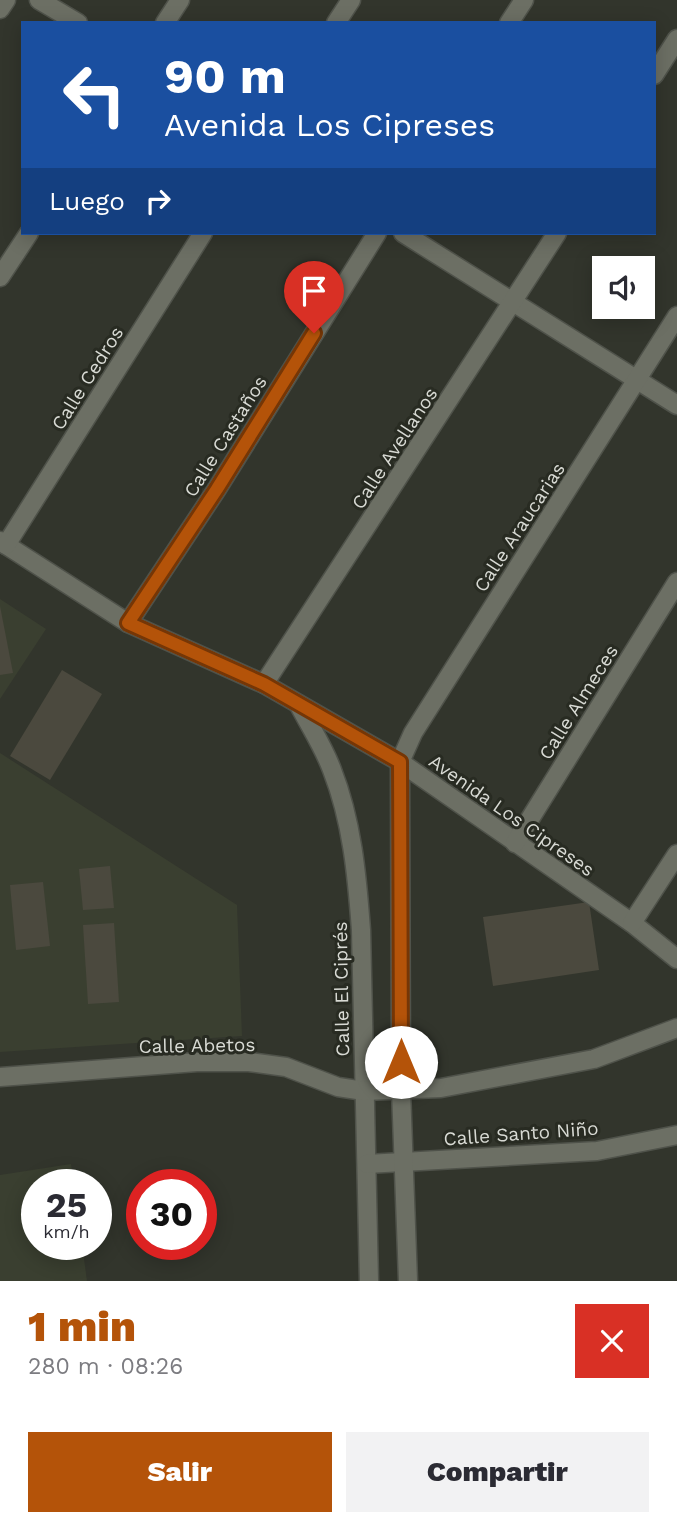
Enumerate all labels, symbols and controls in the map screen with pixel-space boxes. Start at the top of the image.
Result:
text: 90 m [164,47,286,105]
icon: left [49,49,140,140]
text: Avenida Los Cipreses [164,106,495,144]
icon: right [139,182,177,220]
text: Luego [49,186,125,216]
map controls [592,256,655,319]
button: sound [592,256,655,319]
pin [284,261,344,333]
icon: arrive [295,272,333,310]
street label: Calle Cedros [47,322,128,434]
street label: Calle Castaños [179,371,272,501]
street label: Calle Avellanos [347,383,442,513]
street label: Calle Araucarias [469,458,570,596]
street label: Calle Almeces [534,641,623,764]
street label: Avenida Los Cipreses [425,750,599,881]
street label: Calle El Ciprés [329,921,354,1057]
position arrow [364,1025,438,1099]
street label: Calle Abetos [139,1033,256,1058]
street label: Calle Santo Niño [443,1117,599,1150]
speed limit sign: 30 [126,1169,217,1260]
text: 25 [46,1184,87,1226]
text: km/h [43,1221,90,1242]
text: 1 min [28,1302,136,1351]
button: close [575,1304,649,1378]
text: 280 m · 08:26 [28,1353,183,1380]
button: Salir [28,1432,332,1512]
button: Compartir [346,1432,649,1512]

